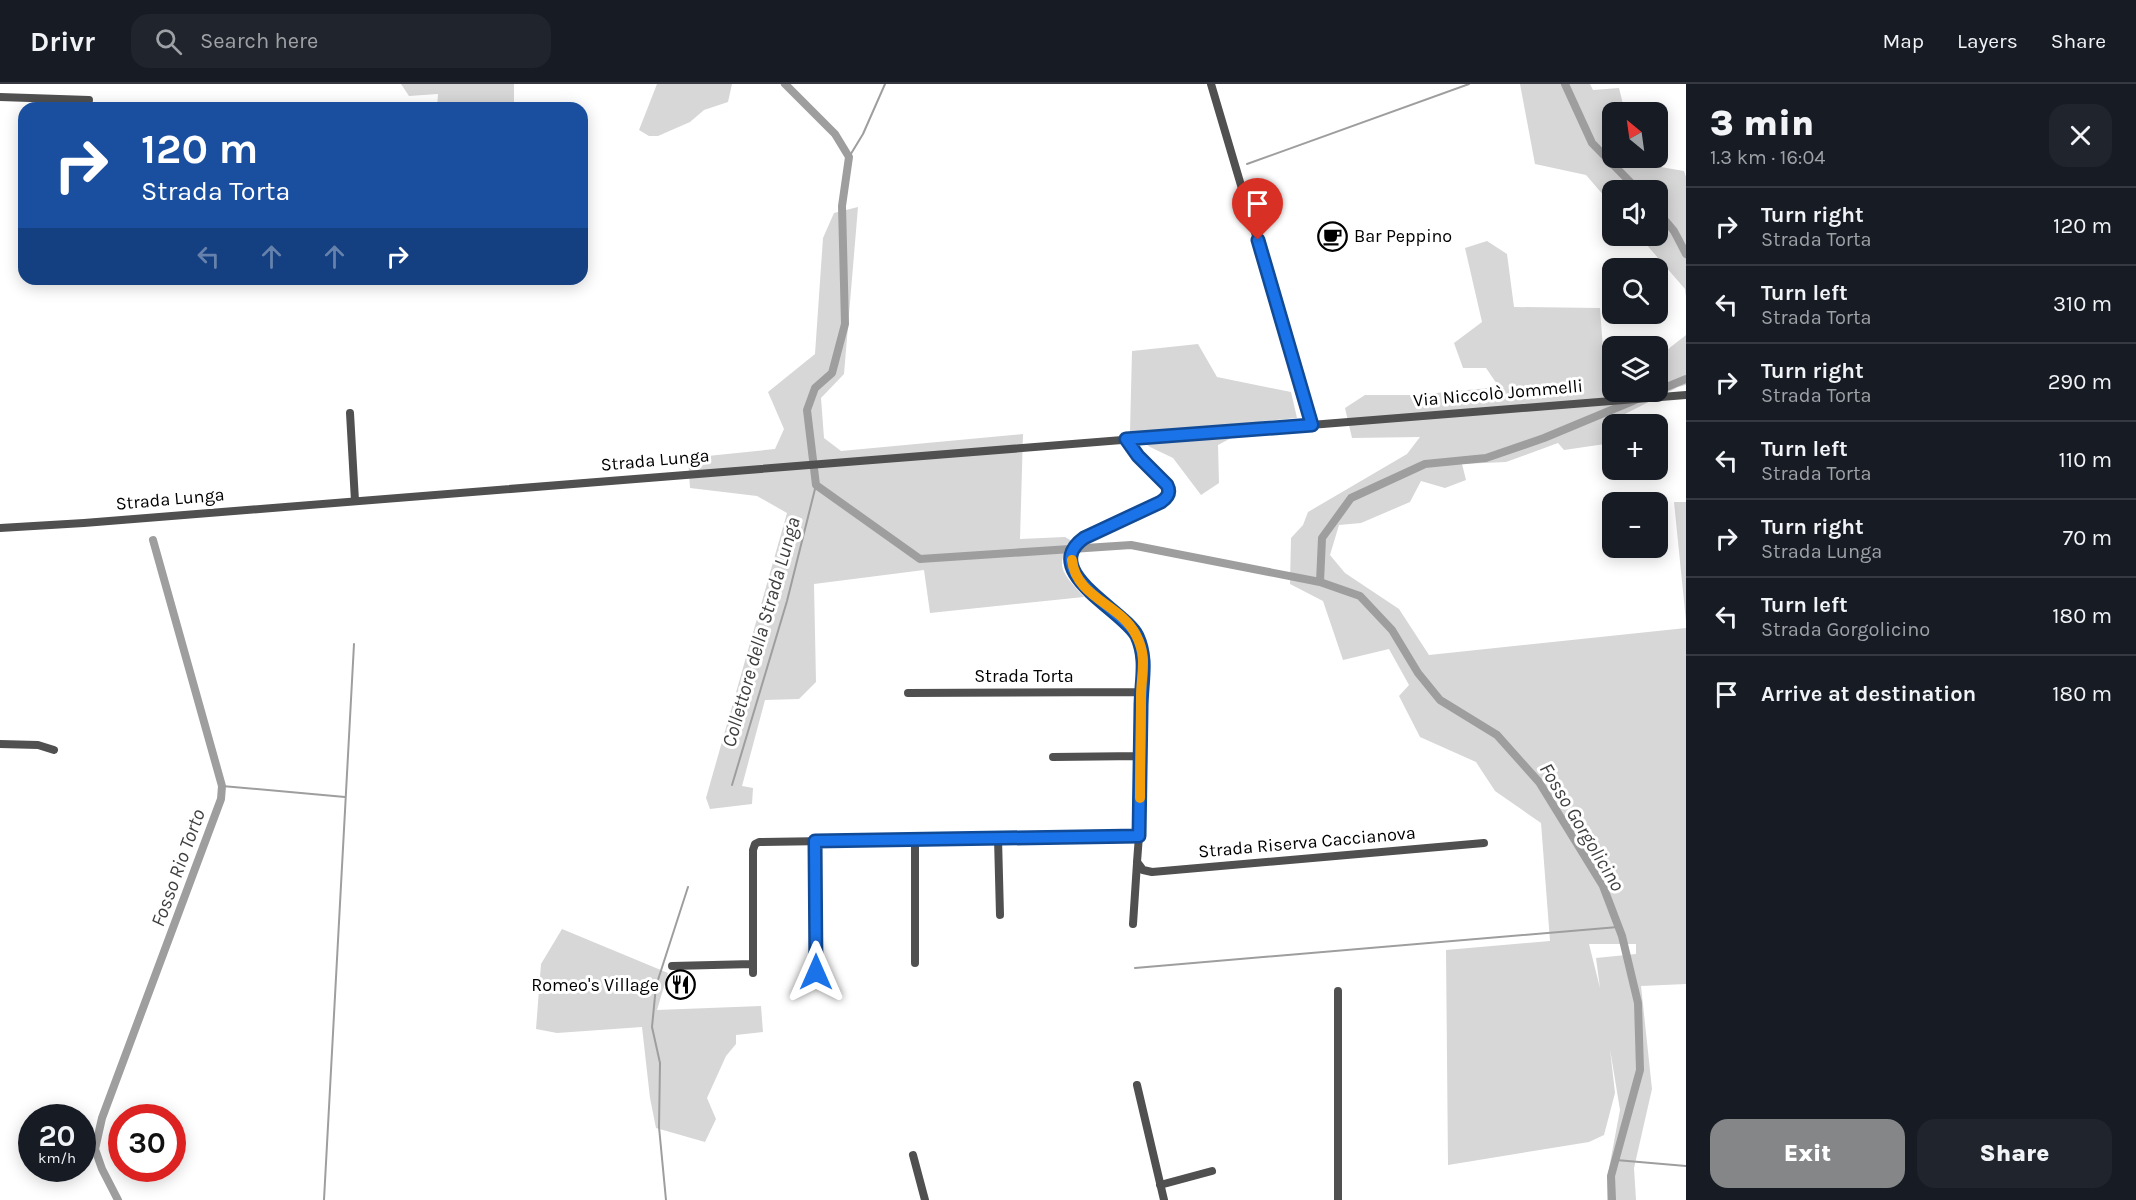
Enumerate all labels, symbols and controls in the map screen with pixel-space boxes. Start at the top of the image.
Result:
search box [131,14,551,68]
text: Drivr [30,25,95,58]
icon: search [152,25,185,58]
text: Search here [200,28,318,54]
text: Map [1882,29,1924,53]
text: Layers [1957,29,2018,53]
text: Share [2051,29,2106,53]
north arrow [1602,102,1668,168]
map controls [1602,102,1668,558]
text: 3 min [1710,102,1814,144]
button: close [2049,104,2112,167]
text: 120 m [141,124,258,174]
icon: right [42,126,120,204]
text: 1.3 km · 16:04 [1710,146,1826,169]
text: Strada Torta [141,175,290,207]
pin [1232,178,1283,240]
button: sound [1602,180,1668,246]
icon: arrive [1241,187,1274,220]
text: Turn right [1761,202,1864,228]
icon: right [1710,210,1743,243]
text: 120 m [2053,213,2112,239]
cafe icon: Bar Peppino [1317,220,1349,252]
place label: Bar Peppino [1354,225,1452,247]
text: Strada Torta [1761,228,1872,251]
icon: left [192,240,225,273]
icon: ahead [255,240,288,273]
icon: ahead [318,240,351,273]
icon: right [381,240,414,273]
button: search [1602,258,1668,324]
text: Turn left [1761,280,1848,306]
icon: left [1710,288,1743,321]
text: 310 m [2053,291,2112,317]
text: Strada Torta [1761,306,1872,329]
button: layers [1602,336,1668,402]
text: Turn right [1761,358,1864,384]
icon: right [1710,366,1743,399]
text: 290 m [2048,369,2112,395]
street label: Via Niccolò Jommelli [1412,375,1584,411]
text: Strada Torta [1761,384,1872,407]
button: + [1602,414,1668,480]
text: Turn left [1761,436,1848,462]
street label: Strada Lunga [600,444,710,476]
icon: left [1710,444,1743,477]
text: 110 m [2059,447,2112,473]
text: Strada Torta [1761,462,1872,485]
street label: Strada Lunga [115,483,225,515]
button: − [1602,492,1668,558]
water label: Collettore della Strada Lunga [717,514,805,750]
text: Turn right [1761,514,1864,540]
icon: right [1710,522,1743,555]
text: 70 m [2063,525,2112,551]
text: Strada Lunga [1761,540,1882,563]
text: Turn left [1761,592,1848,618]
icon: left [1710,600,1743,633]
text: 180 m [2052,603,2112,629]
text: Strada Gorgolicino [1761,618,1930,641]
street label: Strada Torta [974,665,1074,687]
icon: arrive [1710,678,1743,711]
text: Arrive at destination [1761,681,1976,707]
text: 180 m [2052,681,2112,707]
water label: Fosso Gorgolicino [1535,759,1629,895]
water label: Fosso Rio Torto [146,806,210,930]
street label: Strada Riserva Caccianova [1197,822,1417,862]
position arrow [784,940,848,1004]
restaurant icon: Romeo's Village [664,969,696,1001]
place label: Romeo's Village [531,974,659,996]
speed limit sign: 30 [108,1104,186,1182]
text: 20 [38,1118,76,1154]
button: Exit [1710,1119,1905,1188]
button: Share [1917,1119,2112,1188]
text: km/h [38,1149,76,1167]

